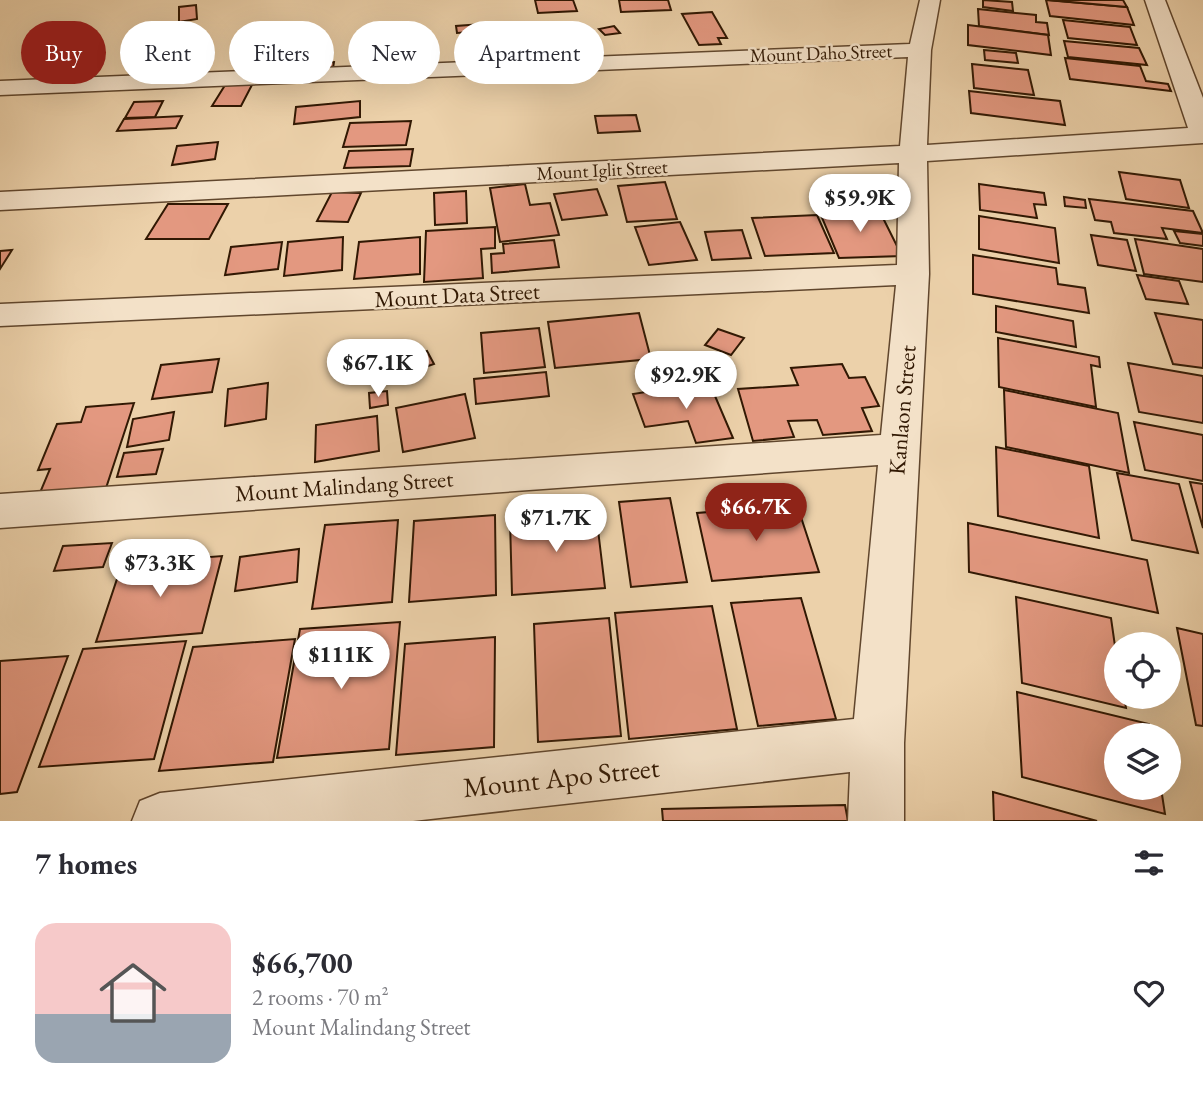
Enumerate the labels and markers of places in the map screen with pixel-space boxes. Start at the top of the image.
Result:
pin: $59.9K [803,174,917,234]
pin: $67.1K [321,340,435,399]
pin: $92.9K [629,352,743,411]
pin: $66.7K [699,484,813,543]
pin: $71.7K [499,494,613,554]
pin: $73.3K [103,540,217,599]
pin: $111K [292,632,390,691]

